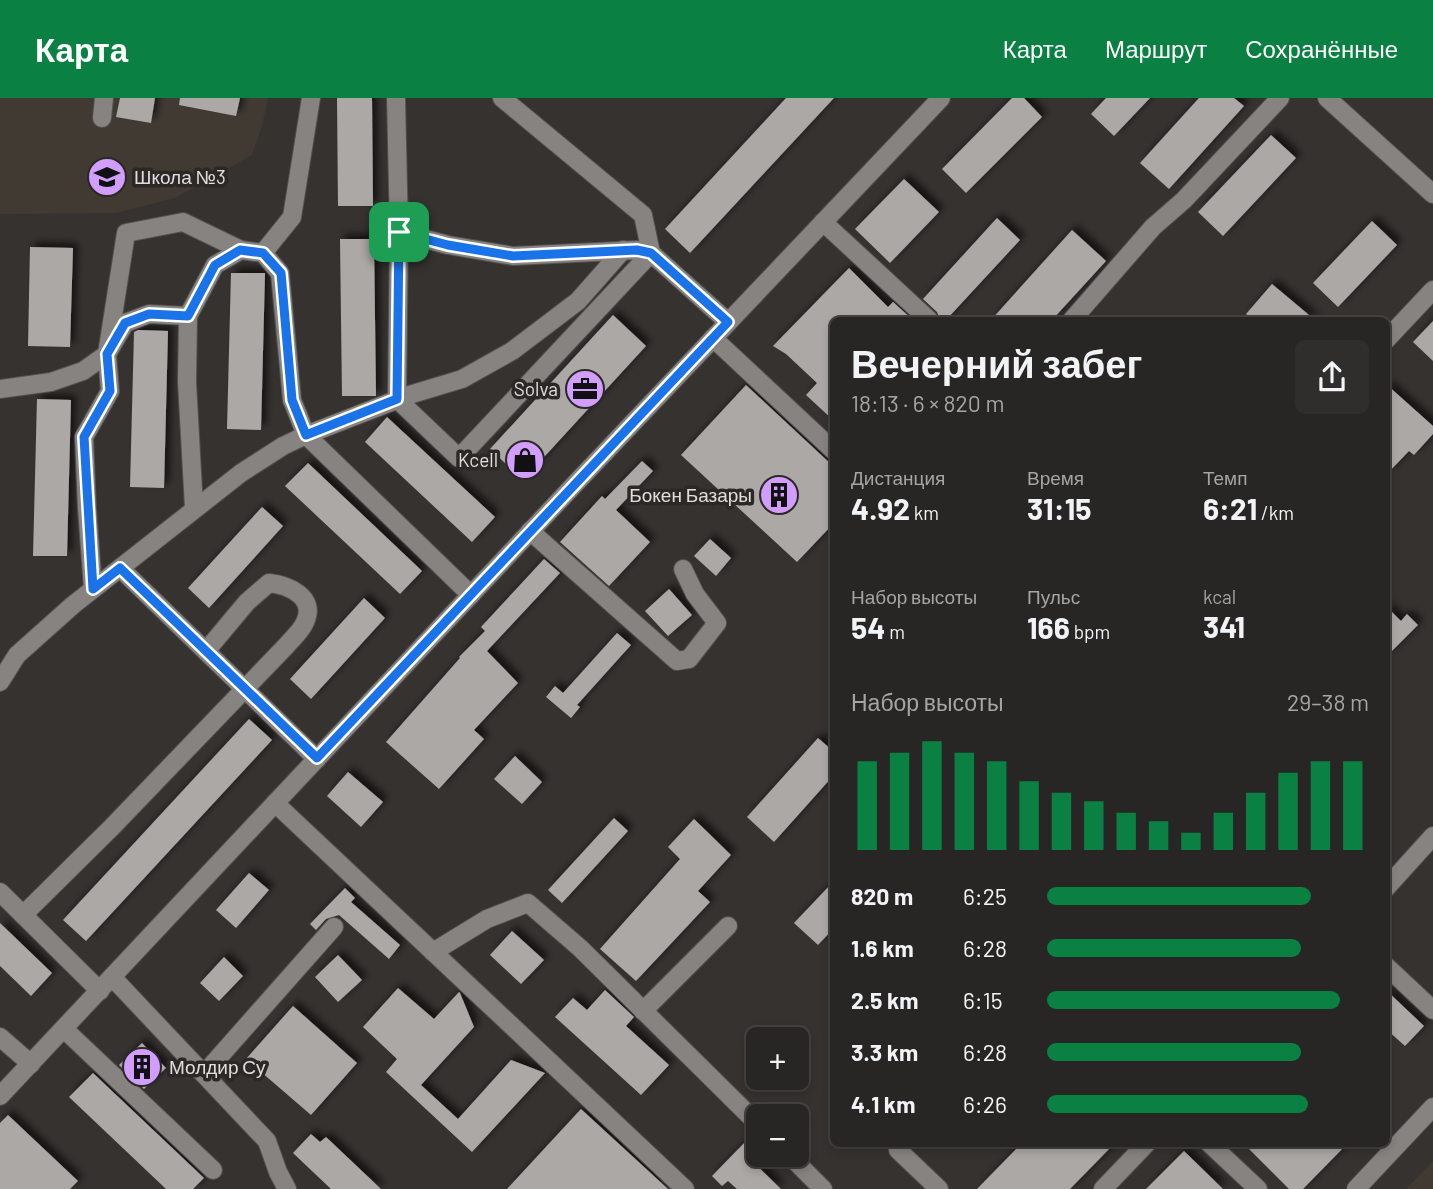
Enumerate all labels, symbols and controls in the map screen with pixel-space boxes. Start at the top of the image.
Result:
text: Карта [35,29,128,69]
text: Карта [1003,34,1067,63]
text: Маршрут [1105,34,1207,63]
text: Сохранённые [1245,34,1398,63]
school or university icon: Школа №3 [86,156,128,198]
place label: Школа №3 [134,165,226,188]
pin [369,202,429,262]
icon: arrive [380,213,418,251]
text: Вечерний забег [851,340,1142,386]
button: share [1295,340,1369,414]
office icon: Solva [564,368,606,410]
place label: Solva [514,377,558,400]
text: 18:13 · 6 × 820 m [851,389,1004,417]
shop icon: Kcell [504,439,546,481]
place label: Kcell [458,448,498,471]
text: Дистанция [851,466,945,489]
text: Время [1027,466,1084,489]
text: Темп [1203,466,1247,489]
building icon: Бокен Базары [758,474,800,516]
place label: Бокен Базары [629,483,752,506]
text: 4.92 [851,490,910,526]
text: 31:15 [1027,490,1091,526]
text: 6:21 [1203,490,1257,526]
text: km [910,501,939,524]
text: /km [1257,501,1294,524]
text: Набор высоты [851,585,977,608]
text: Пульс [1027,585,1080,608]
text: kcal [1203,585,1236,608]
text: 341 [1203,608,1245,644]
text: 54 [851,609,885,645]
text: 166 [1027,609,1070,645]
text: m [885,620,905,643]
text: bpm [1070,620,1110,643]
text: Набор высоты [851,688,1004,716]
text: 29–38 m [1287,688,1369,716]
text: 820 m [851,882,913,910]
text: 6:25 [963,882,1007,910]
text: 1.6 km [851,934,914,962]
text: 6:28 [963,934,1007,962]
text: 2.5 km [851,986,919,1014]
text: 6:15 [963,986,1003,1014]
map controls [746,1027,809,1167]
button: + [746,1027,809,1090]
text: 3.3 km [851,1038,918,1066]
text: 6:28 [963,1038,1007,1066]
building icon: Молдир Су [121,1046,163,1088]
place label: Молдир Су [169,1055,266,1078]
text: 4.1 km [851,1090,915,1118]
text: 6:26 [963,1090,1007,1118]
button: − [746,1104,809,1167]

